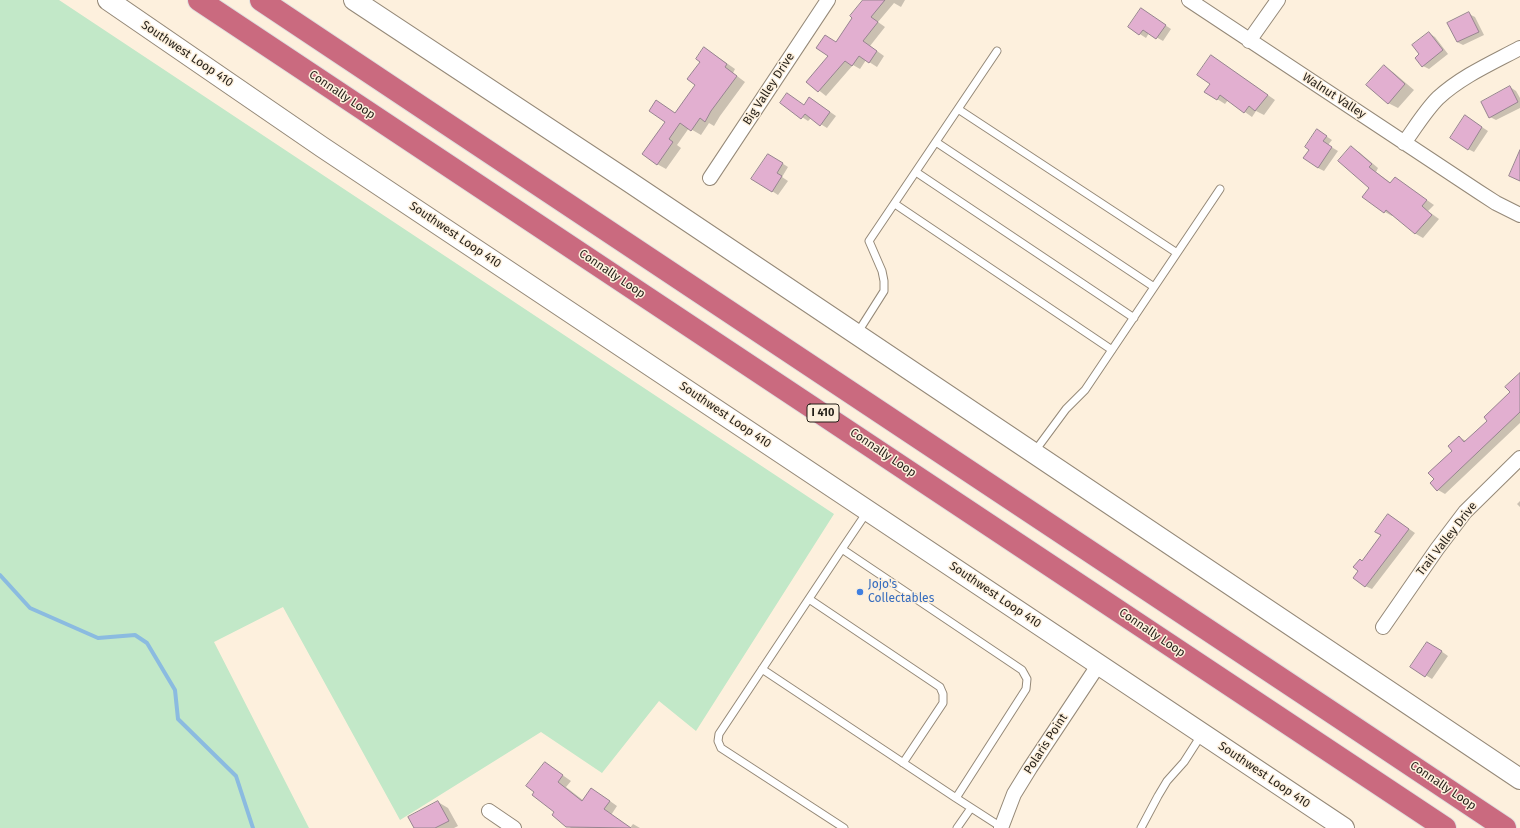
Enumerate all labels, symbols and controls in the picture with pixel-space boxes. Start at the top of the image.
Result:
street label: Southwest Loop 410 [138,18,236,90]
street label: Big Valley Drive [740,50,798,128]
street label: Connally Loop [306,68,378,122]
street label: Walnut Valley [1299,70,1369,122]
street label: Southwest Loop 410 [406,199,504,271]
street label: Connally Loop [576,247,648,301]
street label: Southwest Loop 410 [676,379,774,451]
road number: I 410 [807,404,839,422]
street label: Connally Loop [847,426,919,480]
street label: Trail Valley Drive [1414,499,1480,579]
street label: Southwest Loop 410 [946,559,1044,631]
place label: Jojo's Collectables [868,578,934,606]
marker: Jojo's Collectables [855,587,865,597]
street label: Connally Loop [1116,606,1188,660]
street label: Polaris Point [1021,711,1071,777]
street label: Southwest Loop 410 [1215,739,1313,811]
street label: Connally Loop [1407,759,1479,813]

